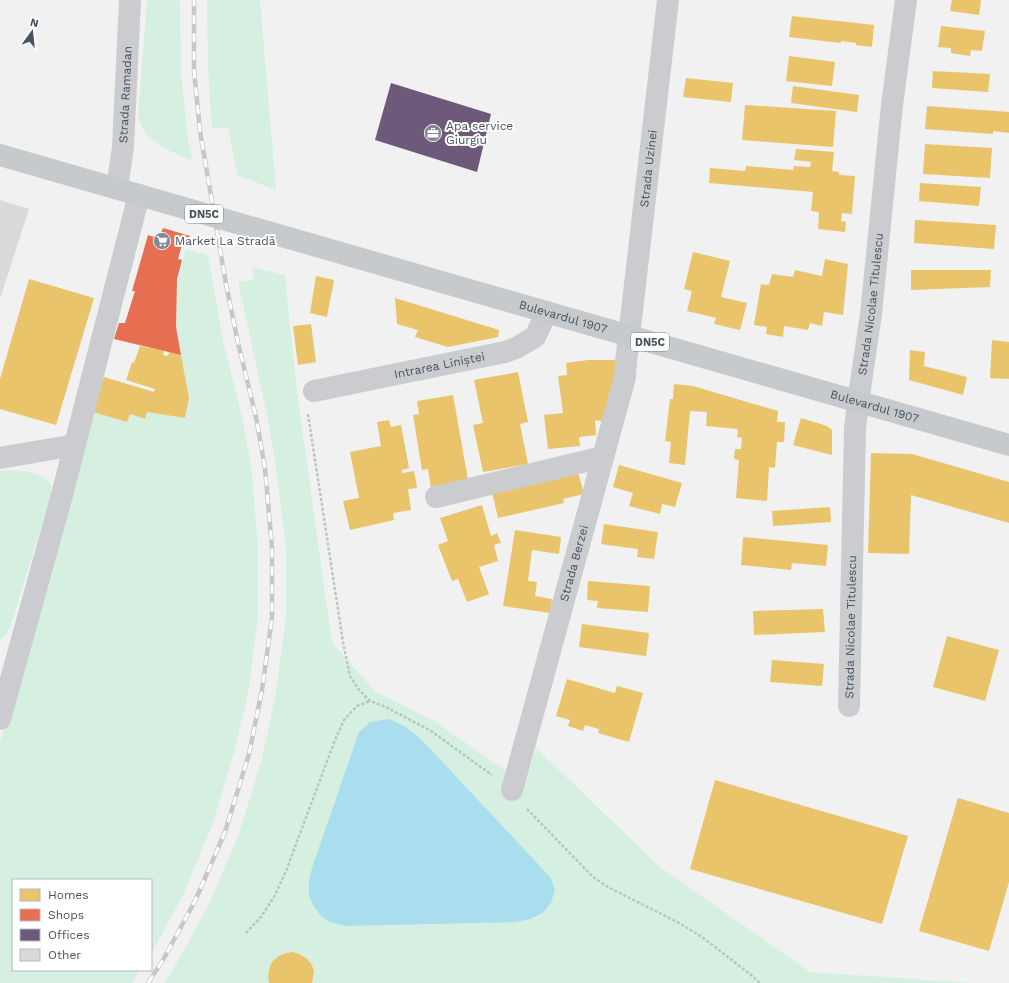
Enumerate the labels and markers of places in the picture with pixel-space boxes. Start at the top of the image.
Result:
place label: Apa service Giurgiu [446,119,513,147]
office icon: Apa service Giurgiu [423,123,443,143]
supermarket icon: Market La Stradă [152,231,172,251]
place label: Market La Stradă [175,234,276,248]

